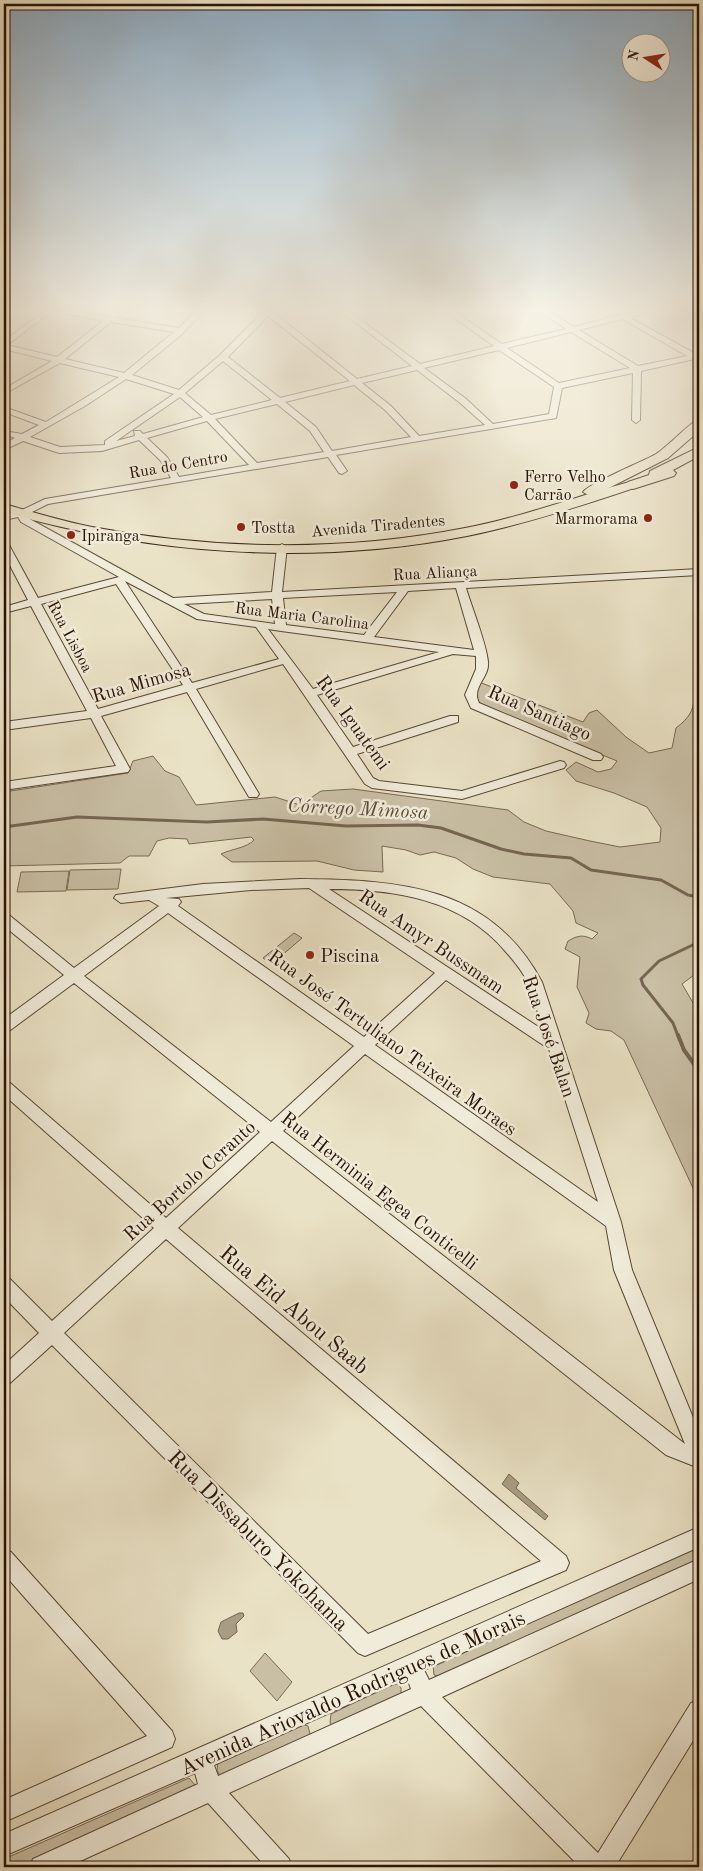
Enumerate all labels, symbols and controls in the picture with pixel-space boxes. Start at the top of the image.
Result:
north arrow [620,32,670,82]
text: N [626,49,642,62]
street label: Rua do Centro [128,449,229,483]
place label: Ferro Velho Carrão [524,470,606,504]
marker: Ferro Velho Carrão [508,479,520,491]
place label: Marmorama [554,512,638,528]
marker: Marmorama [642,512,654,524]
street label: Avenida Tiradentes [311,513,446,541]
marker: Tostta [235,521,247,533]
place label: Tostta [251,521,295,537]
marker: Ipiranga [65,529,77,541]
place label: Ipiranga [81,529,140,545]
street label: Rua Aliança [392,564,478,584]
street label: Rua Lisboa [44,599,95,675]
street label: Rua Maria Carolina [234,601,370,633]
street label: Rua Mimosa [90,661,194,708]
street label: Rua Iguatemi [312,673,392,774]
street label: Rua Santiago [485,683,593,745]
water label: Córrego Mimosa [287,796,429,824]
street label: Rua Amyr Bussmam [355,888,507,999]
street label: Rua José Tertuliano Teixeira Moraes [264,948,519,1141]
place label: Piscina [320,948,380,967]
marker: Piscina [304,949,316,961]
street label: Rua José Balan [518,973,577,1100]
street label: Rua Herminia Egea Conticelli [277,1109,480,1274]
street label: Rua Bortolo Ceranto [121,1118,260,1246]
street label: Rua Eid Abou Saab [215,1242,372,1379]
street label: Rua Dissaburo Yokohama [163,1447,352,1636]
street label: Avenida Ariovaldo Rodrigues de Morais [177,1607,529,1780]

